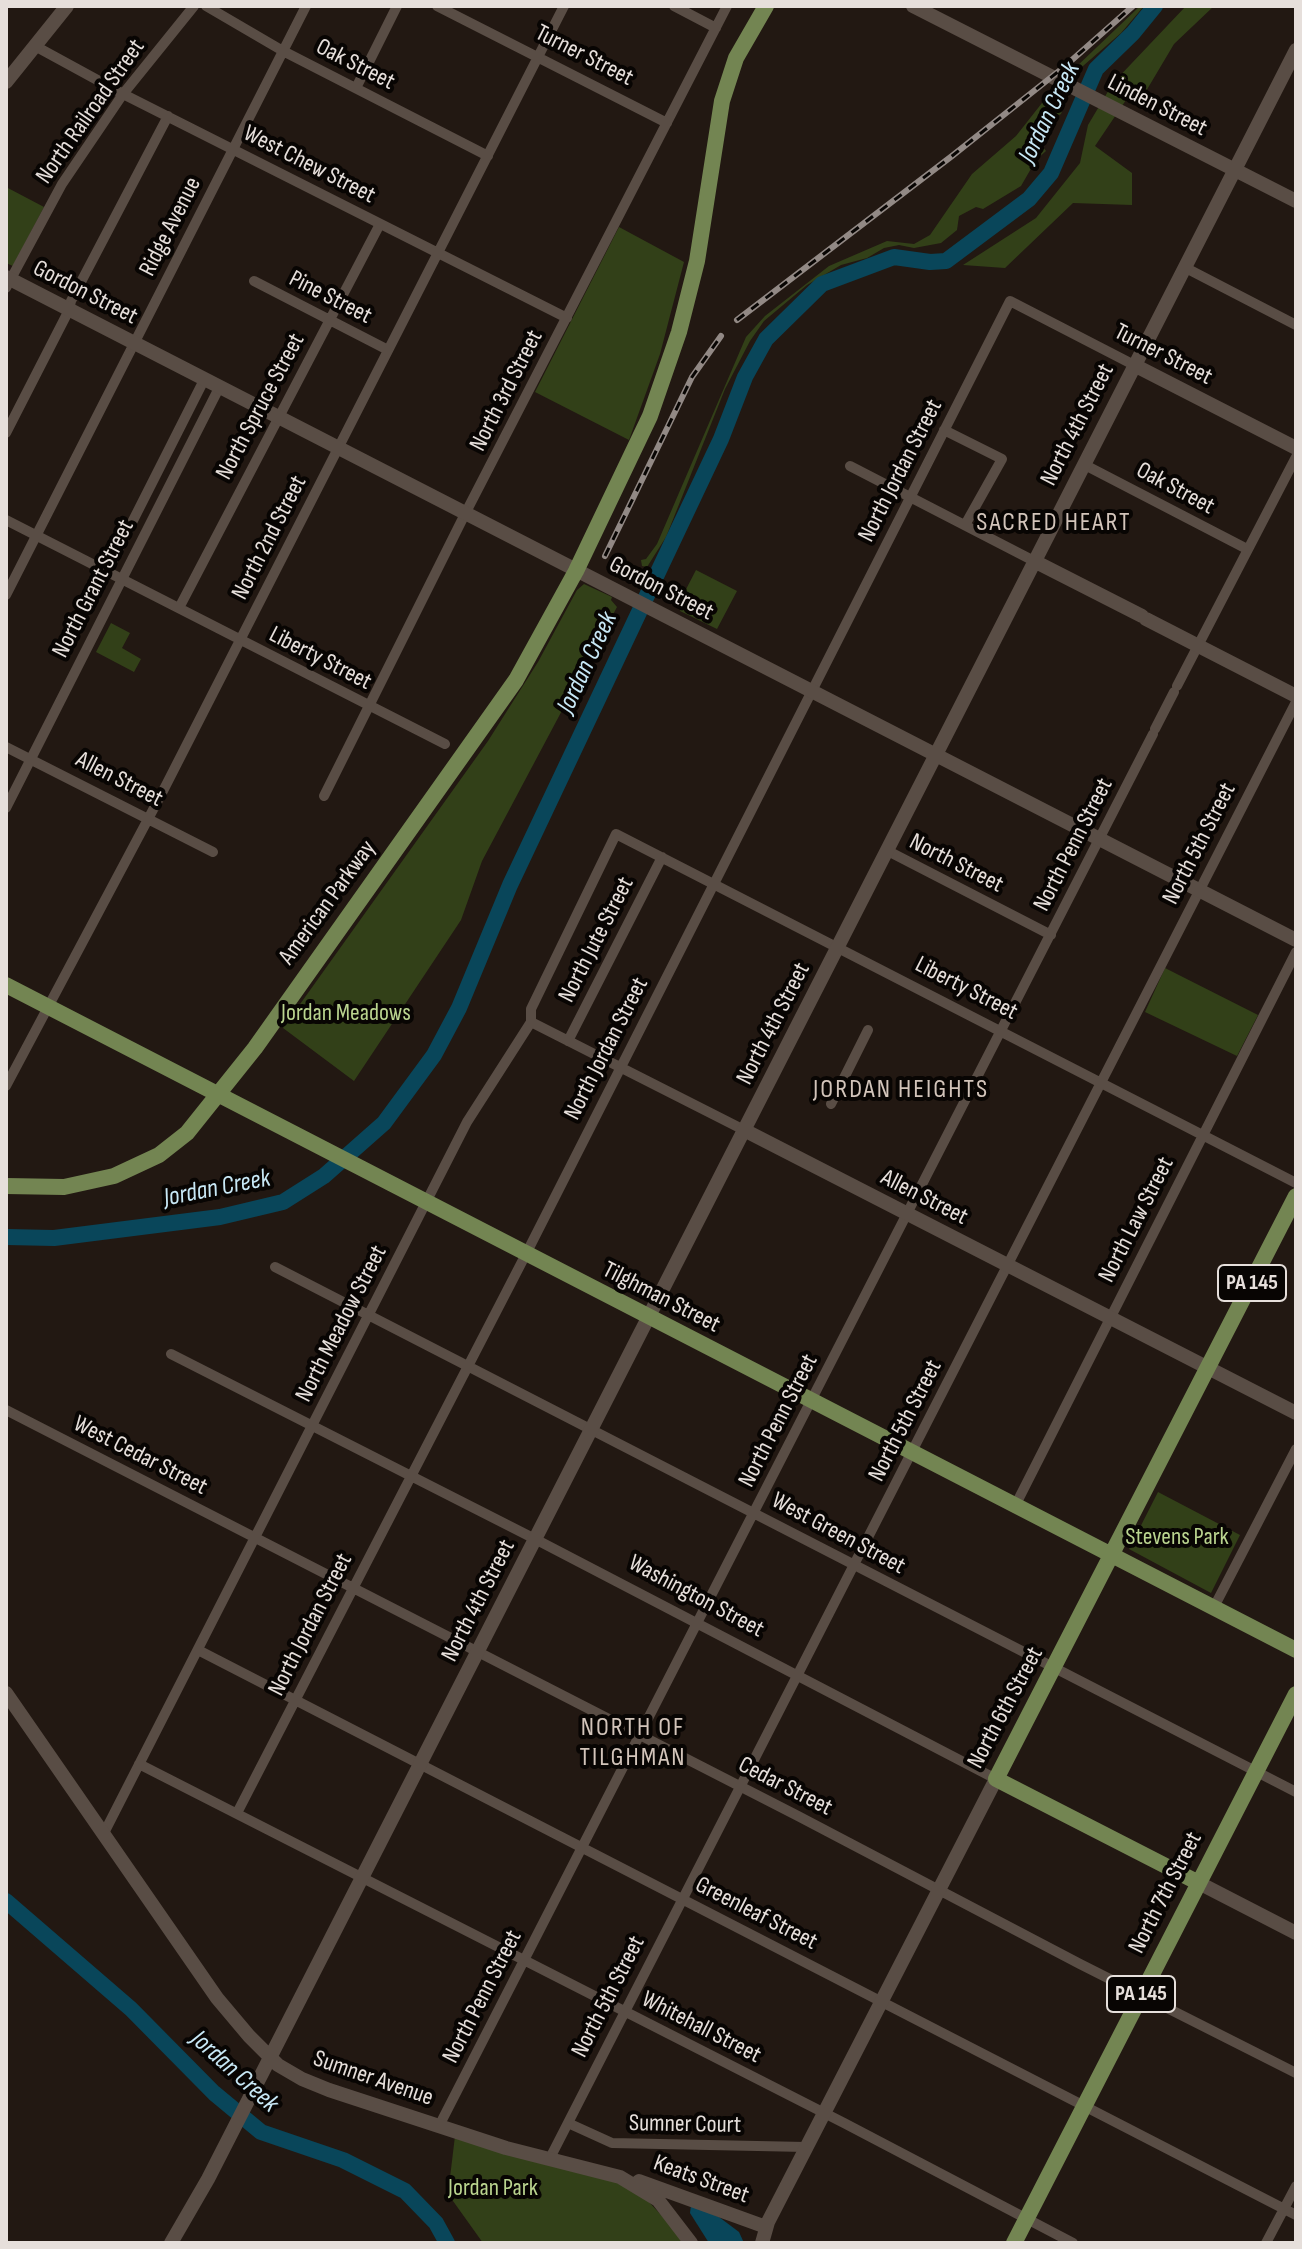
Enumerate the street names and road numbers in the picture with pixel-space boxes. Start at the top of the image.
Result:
street label: Turner Street [530,19,638,93]
street label: Oak Street [311,33,399,97]
street label: North Railroad Street [30,34,152,190]
street label: Linden Street [1102,69,1212,143]
street label: West Chew Street [238,119,380,211]
street label: Ridge Avenue [134,173,208,281]
street label: Gordon Street [28,254,142,332]
street label: Pine Street [284,265,376,331]
street label: Turner Street [1109,318,1217,392]
street label: North 3rd Street [464,326,550,456]
street label: North Spruce Street [210,329,312,485]
street label: North 4th Street [1035,359,1121,491]
street label: North Jordan Street [853,395,949,547]
street label: Oak Street [1131,456,1219,522]
street label: North 2nd Street [226,471,314,605]
street label: North Grant Street [47,515,141,663]
street label: Gordon Street [604,550,718,628]
street label: Liberty Street [264,621,376,697]
street label: Allen Street [71,746,167,814]
street label: North Penn Street [1028,774,1120,916]
street label: North 5th Street [1157,778,1243,910]
street label: North Street [904,828,1008,900]
street label: American Parkway [273,835,383,971]
street label: North Jute Street [553,872,641,1008]
street label: Liberty Street [910,951,1022,1027]
street label: North 4th Street [731,958,817,1090]
street label: North Jordan Street [559,973,655,1125]
street label: North Law Street [1093,1153,1181,1287]
street label: Allen Street [876,1164,972,1232]
street label: North Meadow Street [290,1241,394,1407]
street label: Tilghman Street [597,1256,725,1340]
road number: PA 145 [1218,1265,1286,1301]
street label: North Penn Street [733,1350,825,1492]
street label: North 5th Street [863,1355,949,1487]
street label: West Cedar Street [68,1410,212,1502]
street label: West Green Street [766,1487,910,1581]
street label: North 4th Street [436,1535,522,1667]
street label: North Jordan Street [263,1549,359,1701]
street label: Washington Street [623,1549,769,1645]
street label: North 6th Street [962,1642,1050,1774]
street label: Cedar Street [733,1751,837,1823]
street label: North 7th Street [1123,1827,1209,1959]
street label: Greenleaf Street [690,1871,822,1957]
street label: North Penn Street [437,1926,529,2068]
street label: North 5th Street [566,1931,652,2063]
road number: PA 145 [1107,1976,1175,2012]
street label: Whitehall Street [637,1986,765,2070]
street label: Sumner Avenue [309,2045,437,2113]
street label: Sumner Court [629,2110,741,2140]
street label: Keats Street [649,2149,753,2211]

